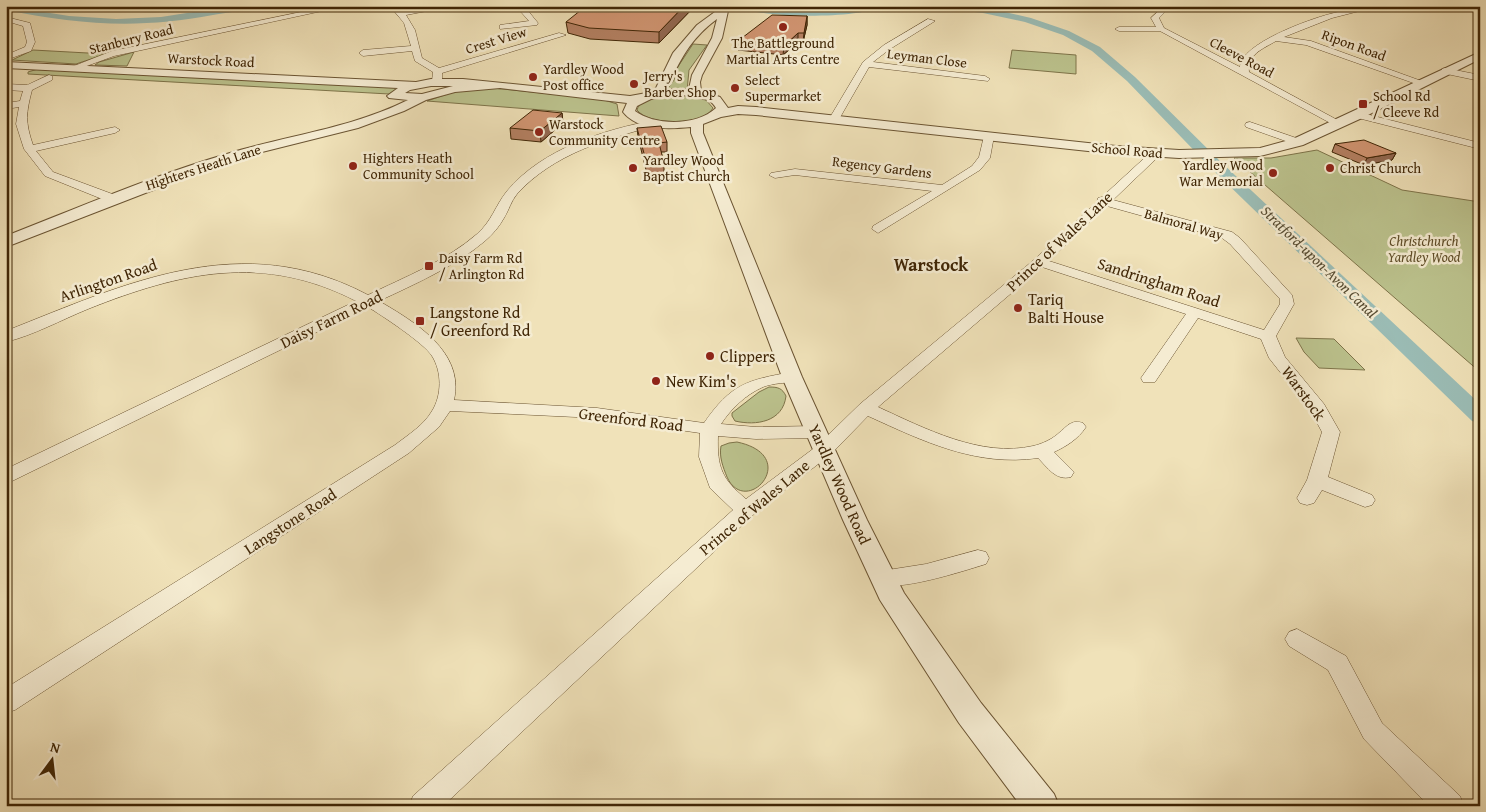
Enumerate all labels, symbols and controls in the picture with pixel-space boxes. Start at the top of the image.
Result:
street label: Stanbury Road [87,19,176,59]
street label: Crest View [463,21,529,59]
marker: The Battleground Martial Arts Centre [777,21,789,33]
street label: Ripon Road [1319,24,1389,66]
street label: Cleeve Road [1206,32,1278,83]
place label: The Battleground Martial Arts Centre [726,33,840,69]
street label: Leyman Close [886,43,968,73]
street label: Warstock Road [167,48,255,72]
place label: Yardley Wood Post office [543,59,625,95]
place label: Jerry's Barber Shop [642,66,717,102]
place label: Select Supermarket [745,70,822,106]
marker: Yardley Wood Post office [527,71,539,83]
marker: Jerry's Barber Shop [628,78,640,90]
marker: Select Supermarket [729,82,741,94]
place label: School Rd / Cleeve Rd [1373,86,1440,122]
marker: School Rd / Cleeve Rd [1357,98,1369,110]
place label: Warstock Community Centre [549,114,661,150]
marker: Warstock Community Centre [533,126,545,138]
street label: School Road [1091,137,1164,163]
street label: Highters Heath Lane [143,139,264,195]
place label: Highters Heath Community School [363,148,474,184]
place label: Yardley Wood Baptist Church [643,150,730,186]
street label: Regency Gardens [831,151,933,183]
place label: Yardley Wood War Memorial [1179,155,1264,191]
place label: Christ Church [1340,158,1421,178]
marker: Highters Heath Community School [347,160,359,172]
marker: Yardley Wood Baptist Church [627,162,639,174]
marker: Christ Church [1324,162,1336,174]
marker: Yardley Wood War Memorial [1267,167,1279,179]
street label: Prince of Wales Lane [1000,185,1118,297]
water label: Stratford-upon-Avon Canal [1257,201,1382,323]
street label: Balmoral Way [1142,203,1226,245]
park label: Christchurch Yardley Wood [1388,231,1461,267]
place label: Daisy Farm Rd / Arlington Rd [439,248,525,284]
district label: Warstock [894,251,969,278]
street label: Sandringham Road [1095,251,1224,313]
street label: Arlington Road [56,252,161,308]
marker: Daisy Farm Rd / Arlington Rd [423,260,435,272]
street label: Daisy Farm Road [276,284,387,354]
place label: Tariq Balti House [1028,287,1104,329]
place label: Langstone Rd / Greenford Rd [430,300,531,342]
marker: Tariq Balti House [1012,302,1024,314]
marker: Langstone Rd / Greenford Rd [414,315,426,327]
place label: Clippers [720,344,775,368]
marker: Clippers [704,350,716,362]
street label: Warstock [1276,361,1333,426]
place label: New Kim's [666,369,736,393]
marker: New Kim's [650,375,662,387]
street label: Greenford Road [577,401,685,437]
street label: Yardley Wood Road [803,420,877,548]
street label: Prince of Wales Lane [693,453,815,561]
street label: Langstone Road [239,482,341,560]
north arrow [28,734,78,784]
text: N [48,737,63,758]

